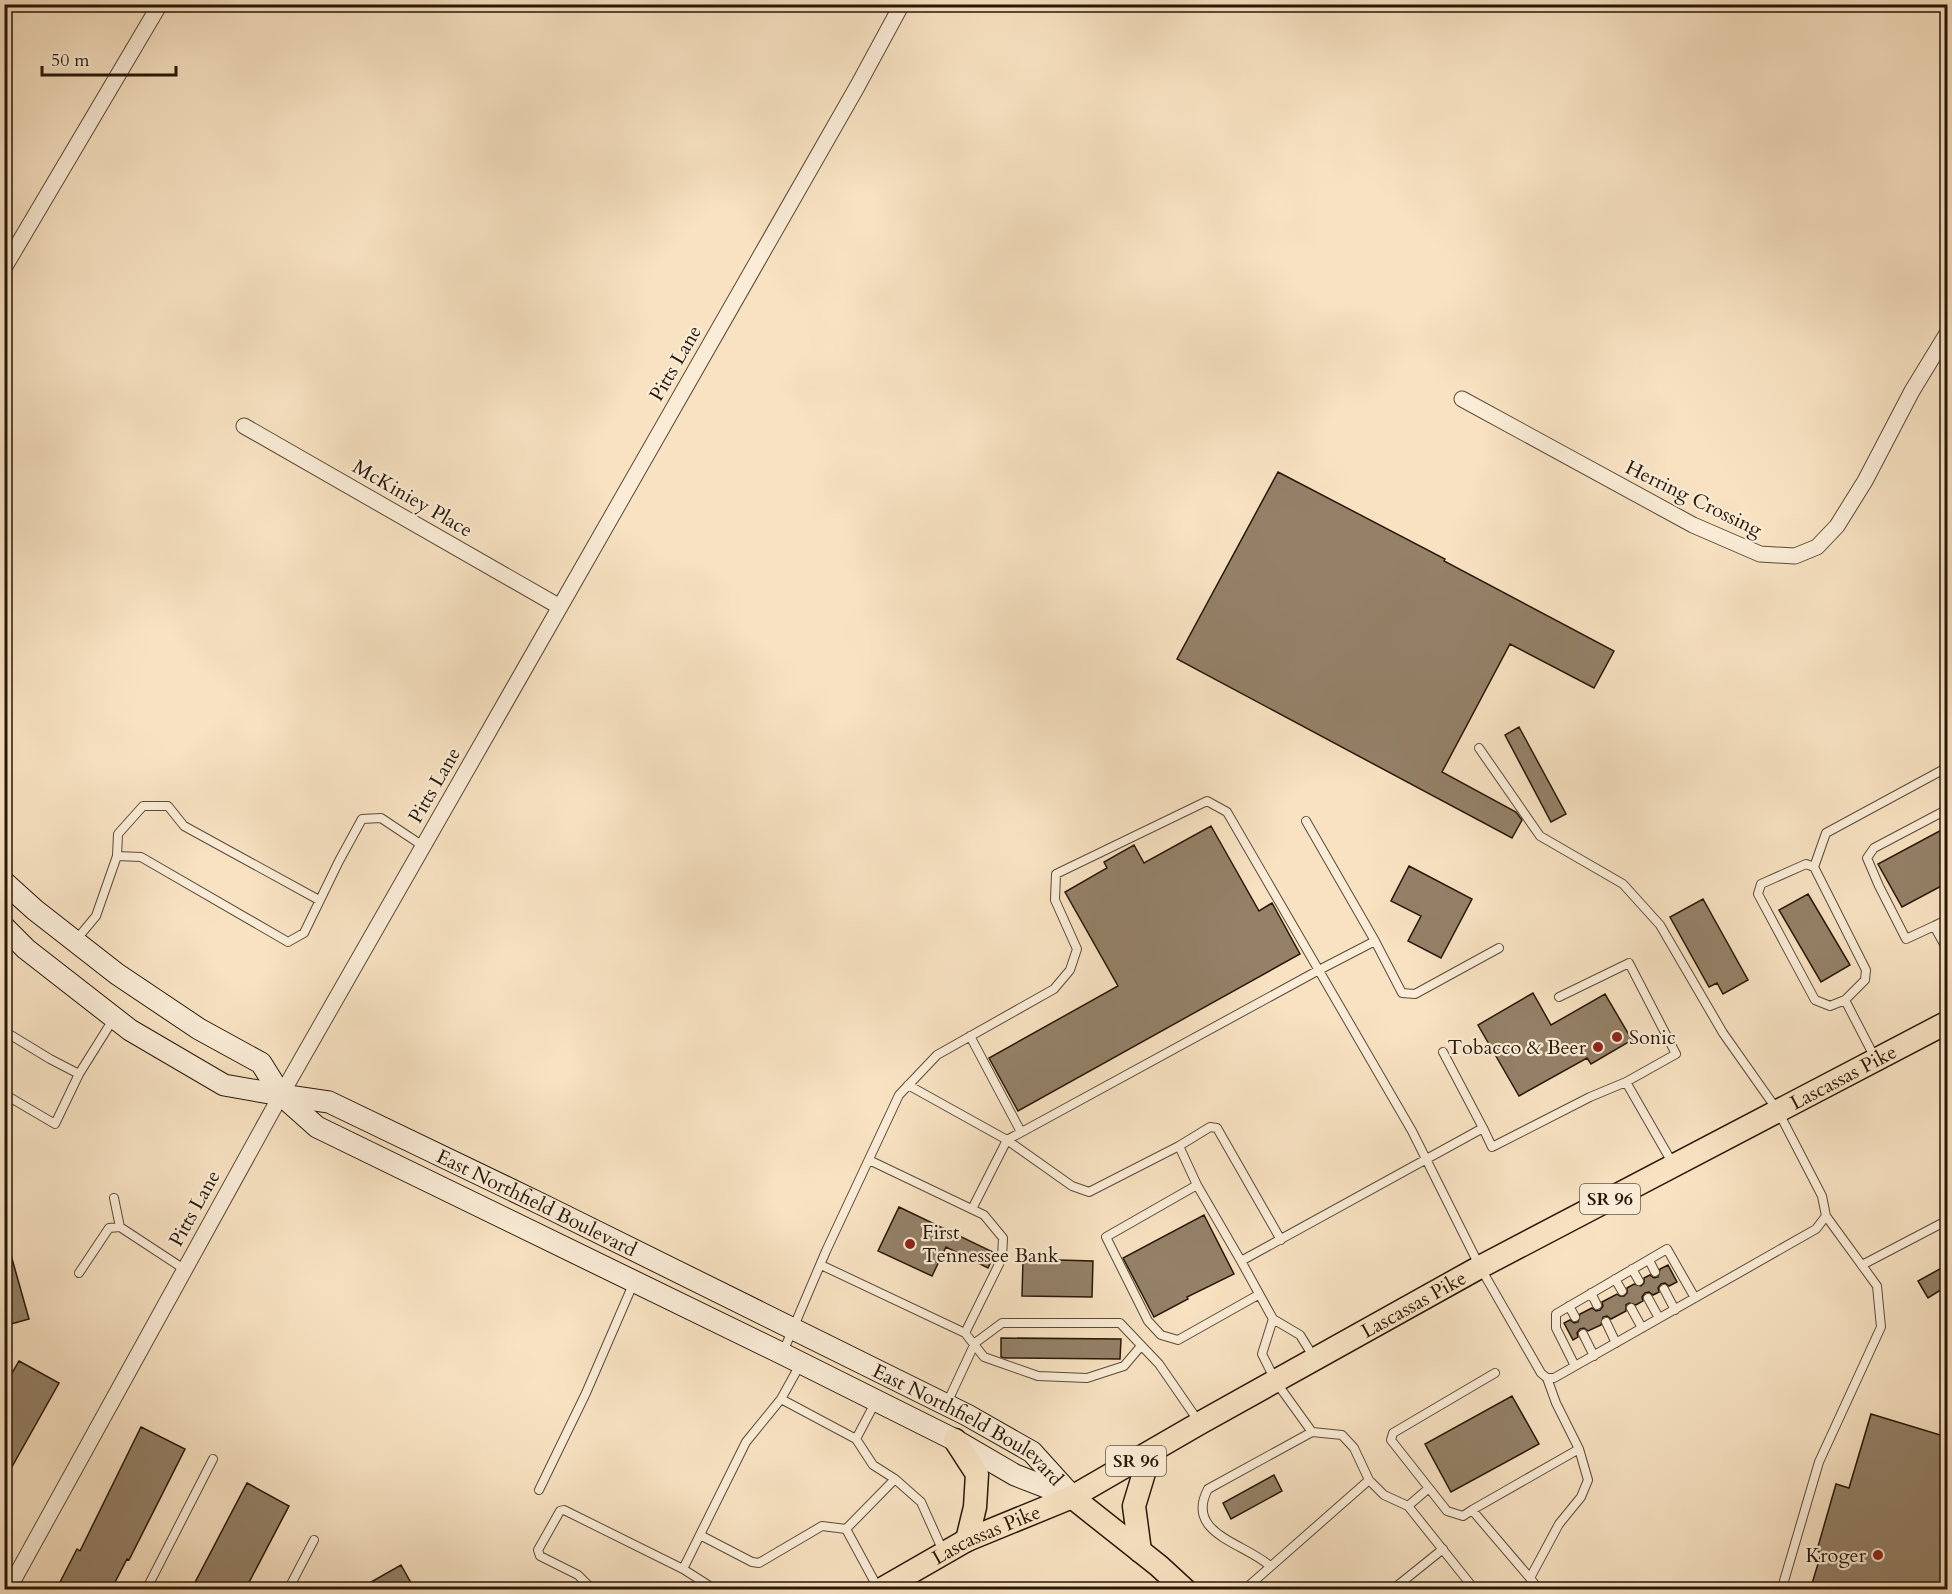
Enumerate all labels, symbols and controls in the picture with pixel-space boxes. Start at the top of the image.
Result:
scale bar [42,39,176,77]
text: 50 m [51,48,90,73]
street label: Pitts Lane [643,320,708,406]
street label: McKiniey Place [348,453,478,544]
street label: Herring Crossing [1621,454,1767,544]
street label: Pitts Lane [402,742,467,828]
place label: Sonic [1629,1024,1676,1051]
marker: Sonic [1610,1030,1624,1044]
place label: Tobacco & Beer [1447,1034,1587,1061]
street label: Lascassas Pike [1785,1038,1901,1116]
marker: Tobacco & Beer [1591,1040,1605,1054]
street label: East Northfield Boulevard [432,1143,641,1263]
street label: Pitts Lane [162,1165,226,1251]
road number: SR 96 [1580,1184,1640,1214]
place label: First Tennessee Bank [922,1219,1059,1269]
marker: First Tennessee Bank [903,1237,917,1251]
street label: Lascassas Pike [1356,1264,1471,1345]
street label: East Northfield Boulevard [868,1357,1069,1492]
road number: SR 96 [1106,1446,1166,1476]
street label: Lascassas Pike [927,1498,1044,1571]
place label: Kroger [1805,1542,1867,1569]
marker: Kroger [1871,1548,1885,1562]

